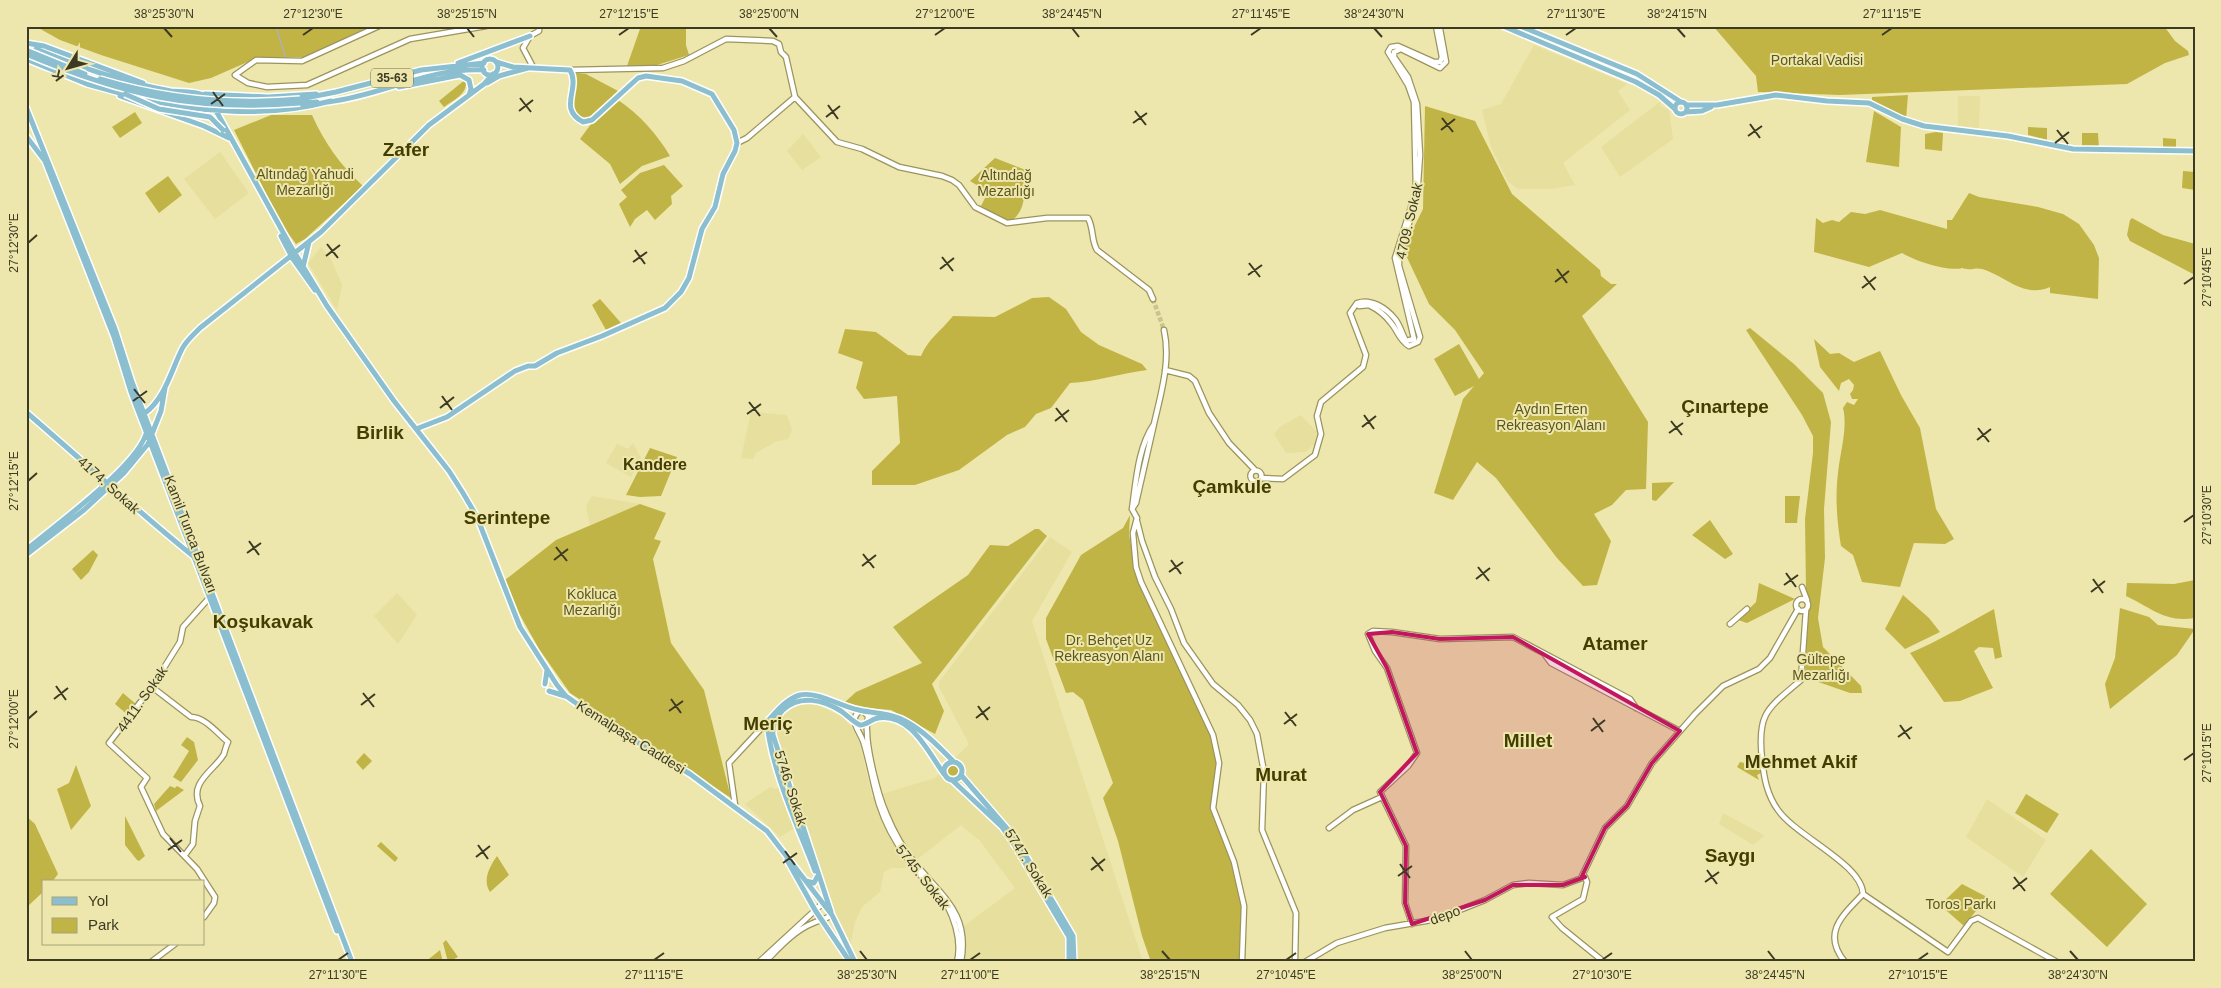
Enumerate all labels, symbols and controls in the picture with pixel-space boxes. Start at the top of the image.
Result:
text: 38°25'30"N [134,7,194,21]
text: 27°12'30"E [283,7,343,21]
text: 38°25'15"N [437,7,497,21]
text: 27°12'15"E [599,7,659,21]
text: 38°25'00"N [739,7,799,21]
text: 27°12'00"E [915,7,975,21]
text: 38°24'45"N [1042,7,1102,21]
text: 27°11'45"E [1232,7,1290,21]
text: 38°24'30"N [1344,7,1404,21]
text: 27°11'30"E [1547,7,1605,21]
text: 38°24'15"N [1647,7,1707,21]
text: 27°11'15"E [1863,7,1921,21]
north arrow [42,42,92,92]
park label: Portakal Vadisi [1771,52,1863,68]
text: K [48,67,67,85]
road number: 35-63 [371,68,413,88]
district label: Zafer [383,139,430,160]
park label: Altındağ Yahudi Mezarlığı [256,166,354,198]
park label: Altındağ Mezarlığı [977,167,1035,199]
street label: 4709. Sokak [1392,180,1426,261]
text: 27°12'30"E [7,213,21,273]
text: 27°10'45"E [2200,247,2214,307]
district label: Çınartepe [1681,396,1769,417]
park label: Aydın Erten Rekreasyon Alanı [1496,401,1606,433]
district label: Birlik [356,422,404,443]
text: 27°12'15"E [7,451,21,511]
street label: 4174. Sokak [75,453,144,518]
district label: Kandere [623,456,687,473]
street label: Kamil Tunca Bulvarı [161,473,221,595]
district label: Çamkule [1192,476,1272,497]
text: 27°10'30"E [2200,485,2214,545]
district label: Serintepe [464,507,550,528]
park label: Kokluca Mezarlığı [563,586,621,618]
district label: Koşukavak [213,611,314,632]
park label: Dr. Behçet Uz Rekreasyon Alanı [1054,632,1164,664]
district label: Atamer [1582,633,1648,654]
park label: Gültepe Mezarlığı [1792,651,1850,683]
street label: 4411. Sokak [113,662,171,735]
text: 27°12'00"E [7,689,21,749]
street label: Kemalpaşa Caddesi [574,697,688,777]
district label: Meriç [743,713,793,734]
text: 27°10'15"E [2200,723,2214,783]
district label: Millet [1504,730,1553,751]
street label: 5746. Sokak [771,749,811,828]
district label: Mehmet Akif [1745,751,1858,772]
district label: Murat [1255,764,1308,785]
street label: 5747. Sokak [1002,826,1057,901]
street label: 5745. Sokak [893,841,954,913]
district label: Saygı [1705,845,1755,866]
legend [42,880,205,946]
text: Yol [88,892,108,909]
park label: Toros Parkı [1926,896,1996,912]
street label: depo [1428,902,1463,928]
text: Park [88,916,119,933]
text: 27°11'30"E [309,968,367,982]
text: 27°11'15"E [625,968,683,982]
text: 38°25'30"N [837,968,897,982]
text: 27°11'00"E [941,968,999,982]
text: 38°25'15"N [1140,968,1200,982]
text: 27°10'45"E [1256,968,1316,982]
text: 38°25'00"N [1442,968,1502,982]
text: 27°10'30"E [1572,968,1632,982]
text: 38°24'45"N [1745,968,1805,982]
text: 27°10'15"E [1888,968,1948,982]
text: 38°24'30"N [2048,968,2108,982]

